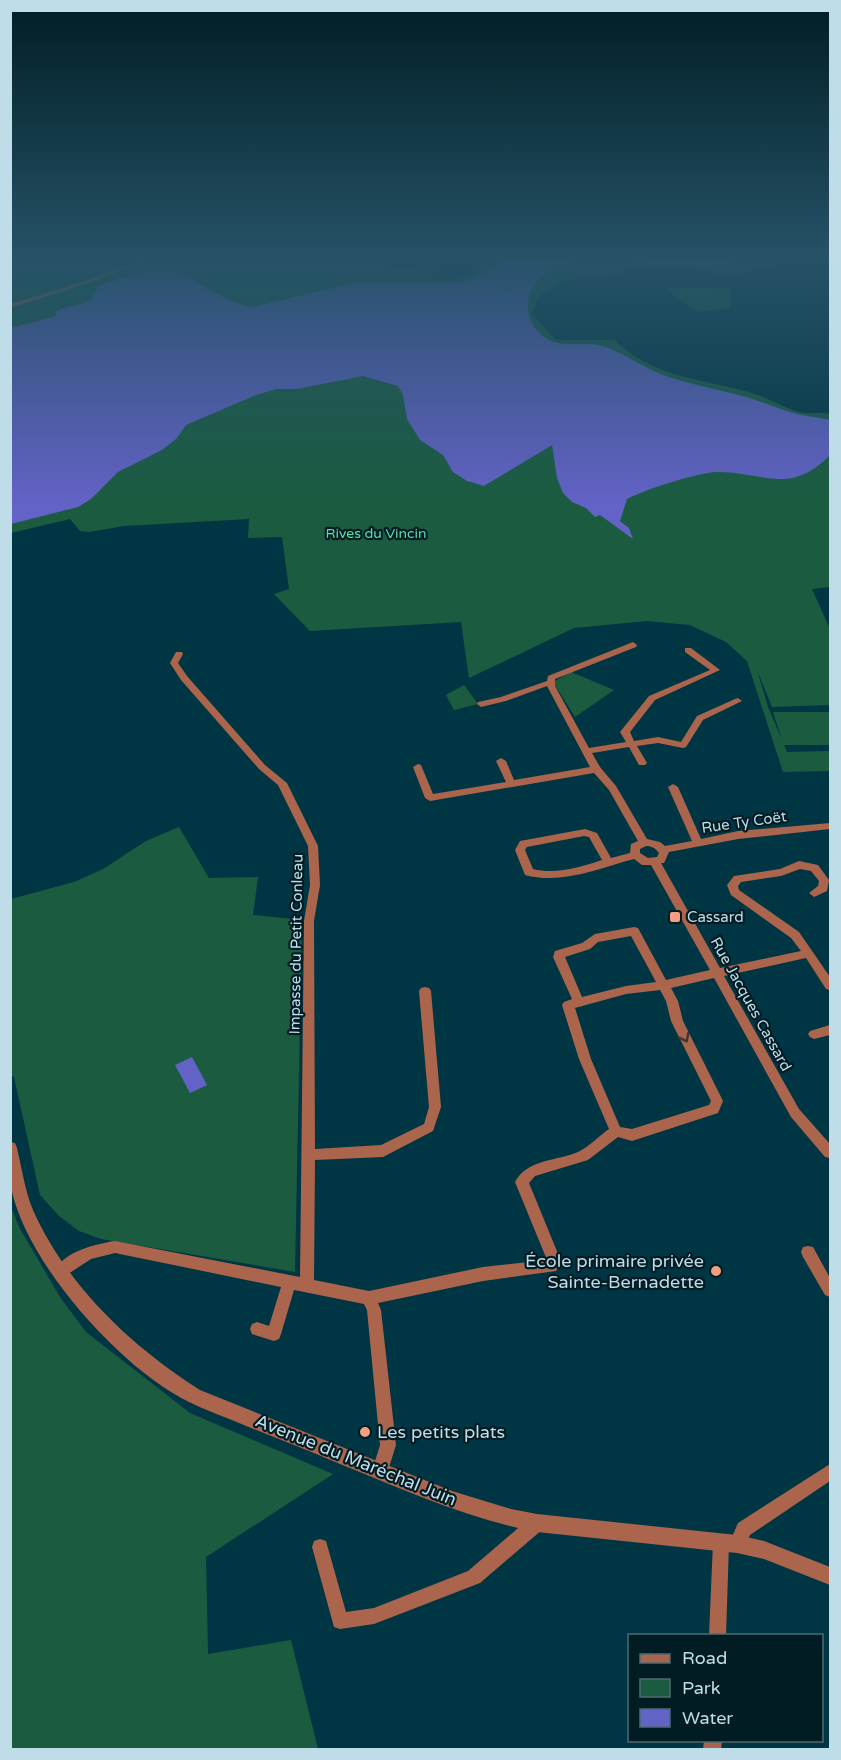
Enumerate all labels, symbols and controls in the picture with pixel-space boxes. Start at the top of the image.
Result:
park label: Rives du Vincin [325,525,427,542]
street label: Rue Ty Coët [700,807,788,837]
street label: Impasse du Petit Conleau [285,853,307,1035]
place label: Cassard [687,908,744,926]
marker: Cassard [668,910,682,924]
street label: Rue Jacques Cassard [707,934,795,1074]
one-way arrow [678,1032,690,1043]
place label: École primaire privée Sainte-Bernadette [525,1250,704,1293]
marker: École primaire privée Sainte-Bernadette [709,1264,723,1278]
street label: Avenue du Maréchal Juin [252,1410,460,1510]
place label: Les petits plats [377,1421,505,1443]
marker: Les petits plats [358,1425,372,1439]
legend [628,1634,823,1742]
text: Road [682,1647,727,1669]
text: Park [682,1677,721,1699]
text: Water [682,1707,733,1729]

